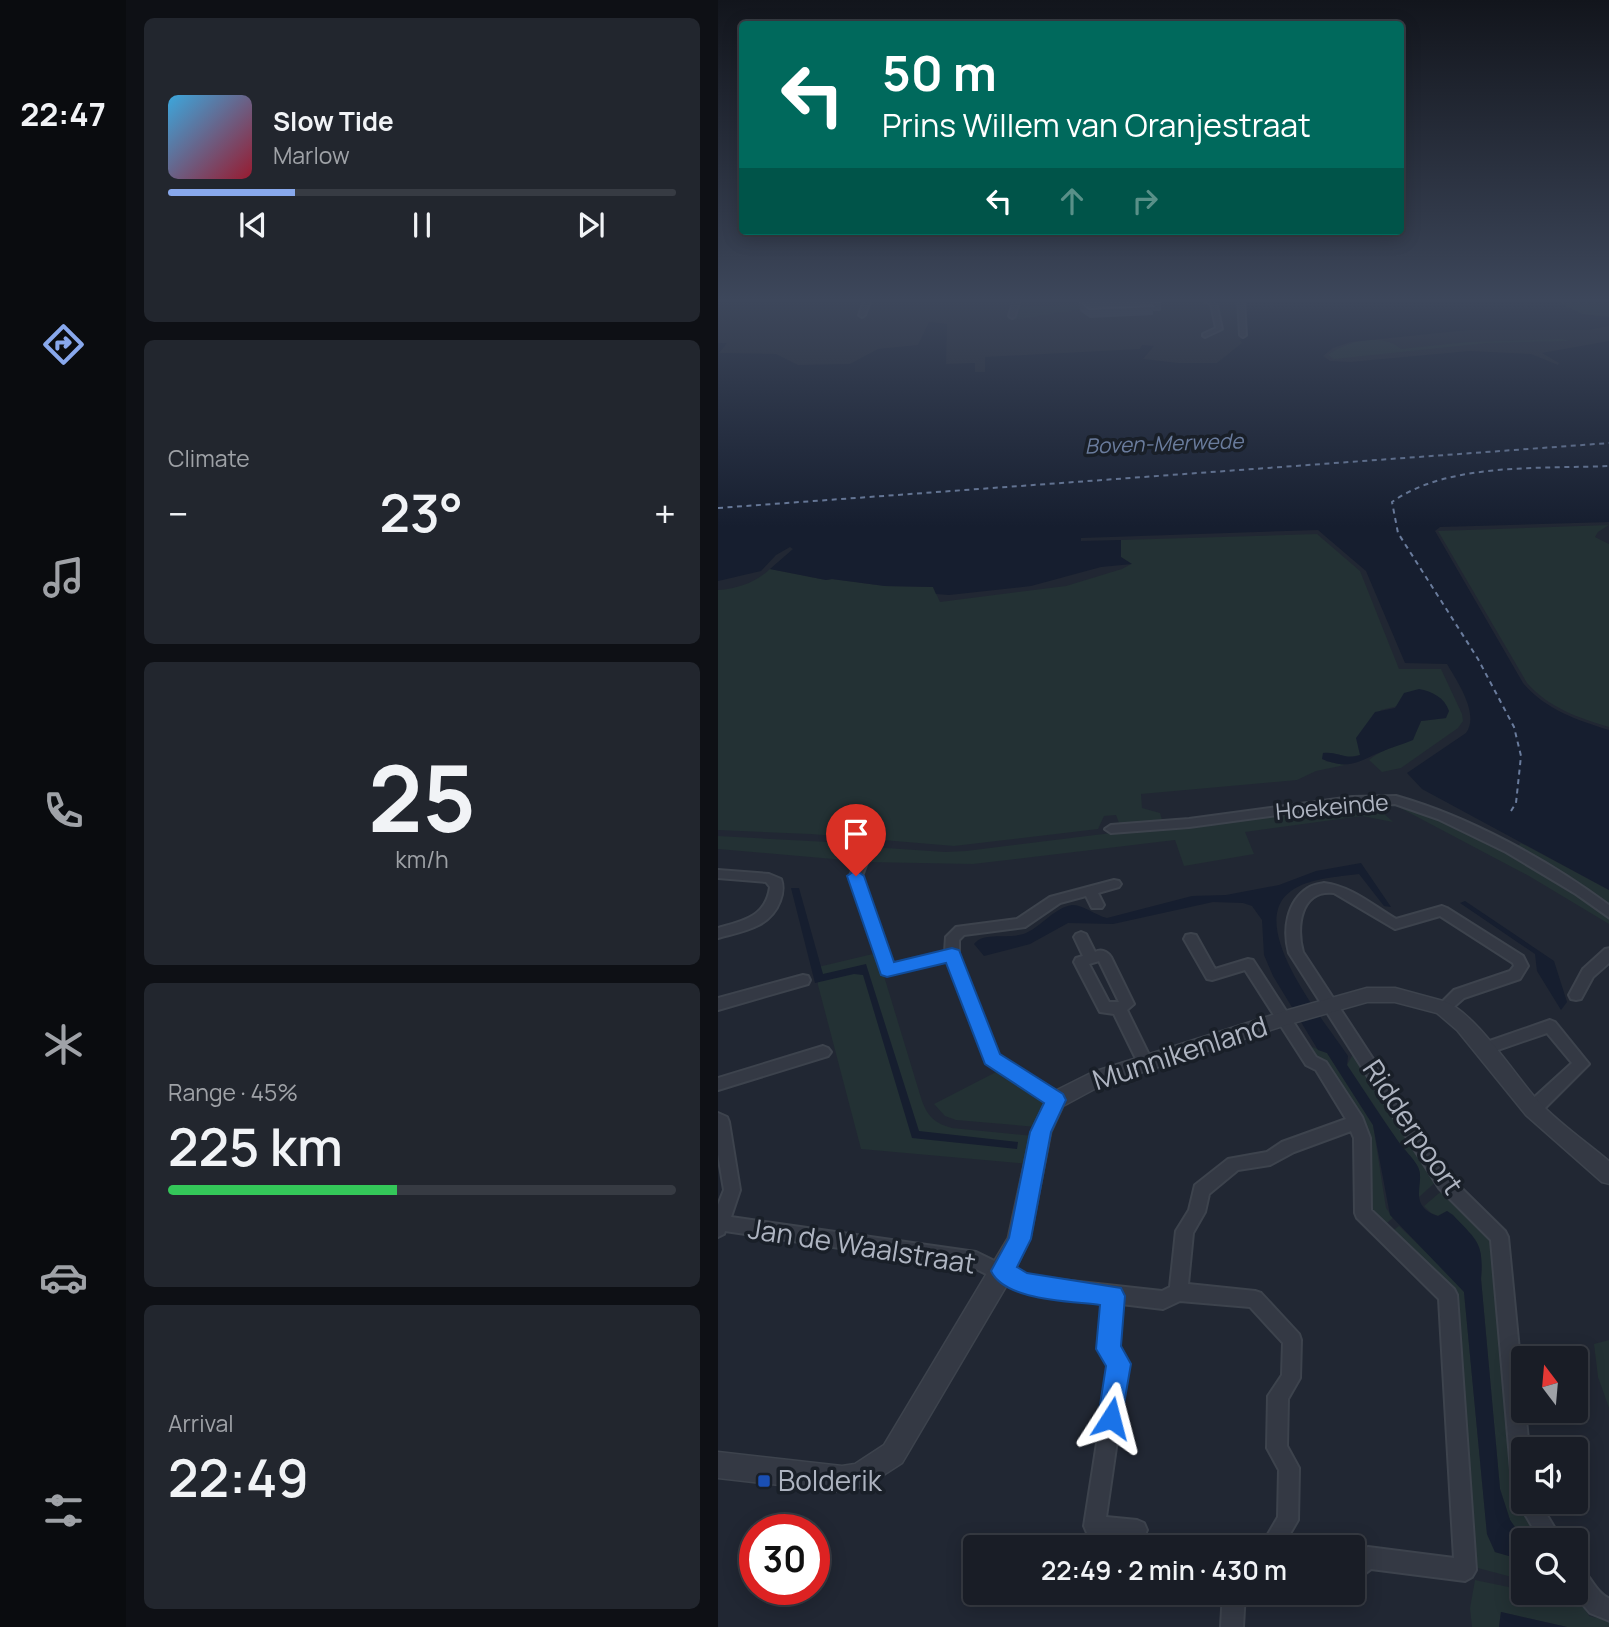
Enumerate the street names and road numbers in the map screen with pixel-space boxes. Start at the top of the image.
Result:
street label: Hoekeinde [1274,785,1390,827]
street label: Munnikenland [1088,1006,1272,1098]
street label: Ridderpoort [1355,1052,1473,1201]
street label: Jan de Waalstraat [746,1208,979,1282]

